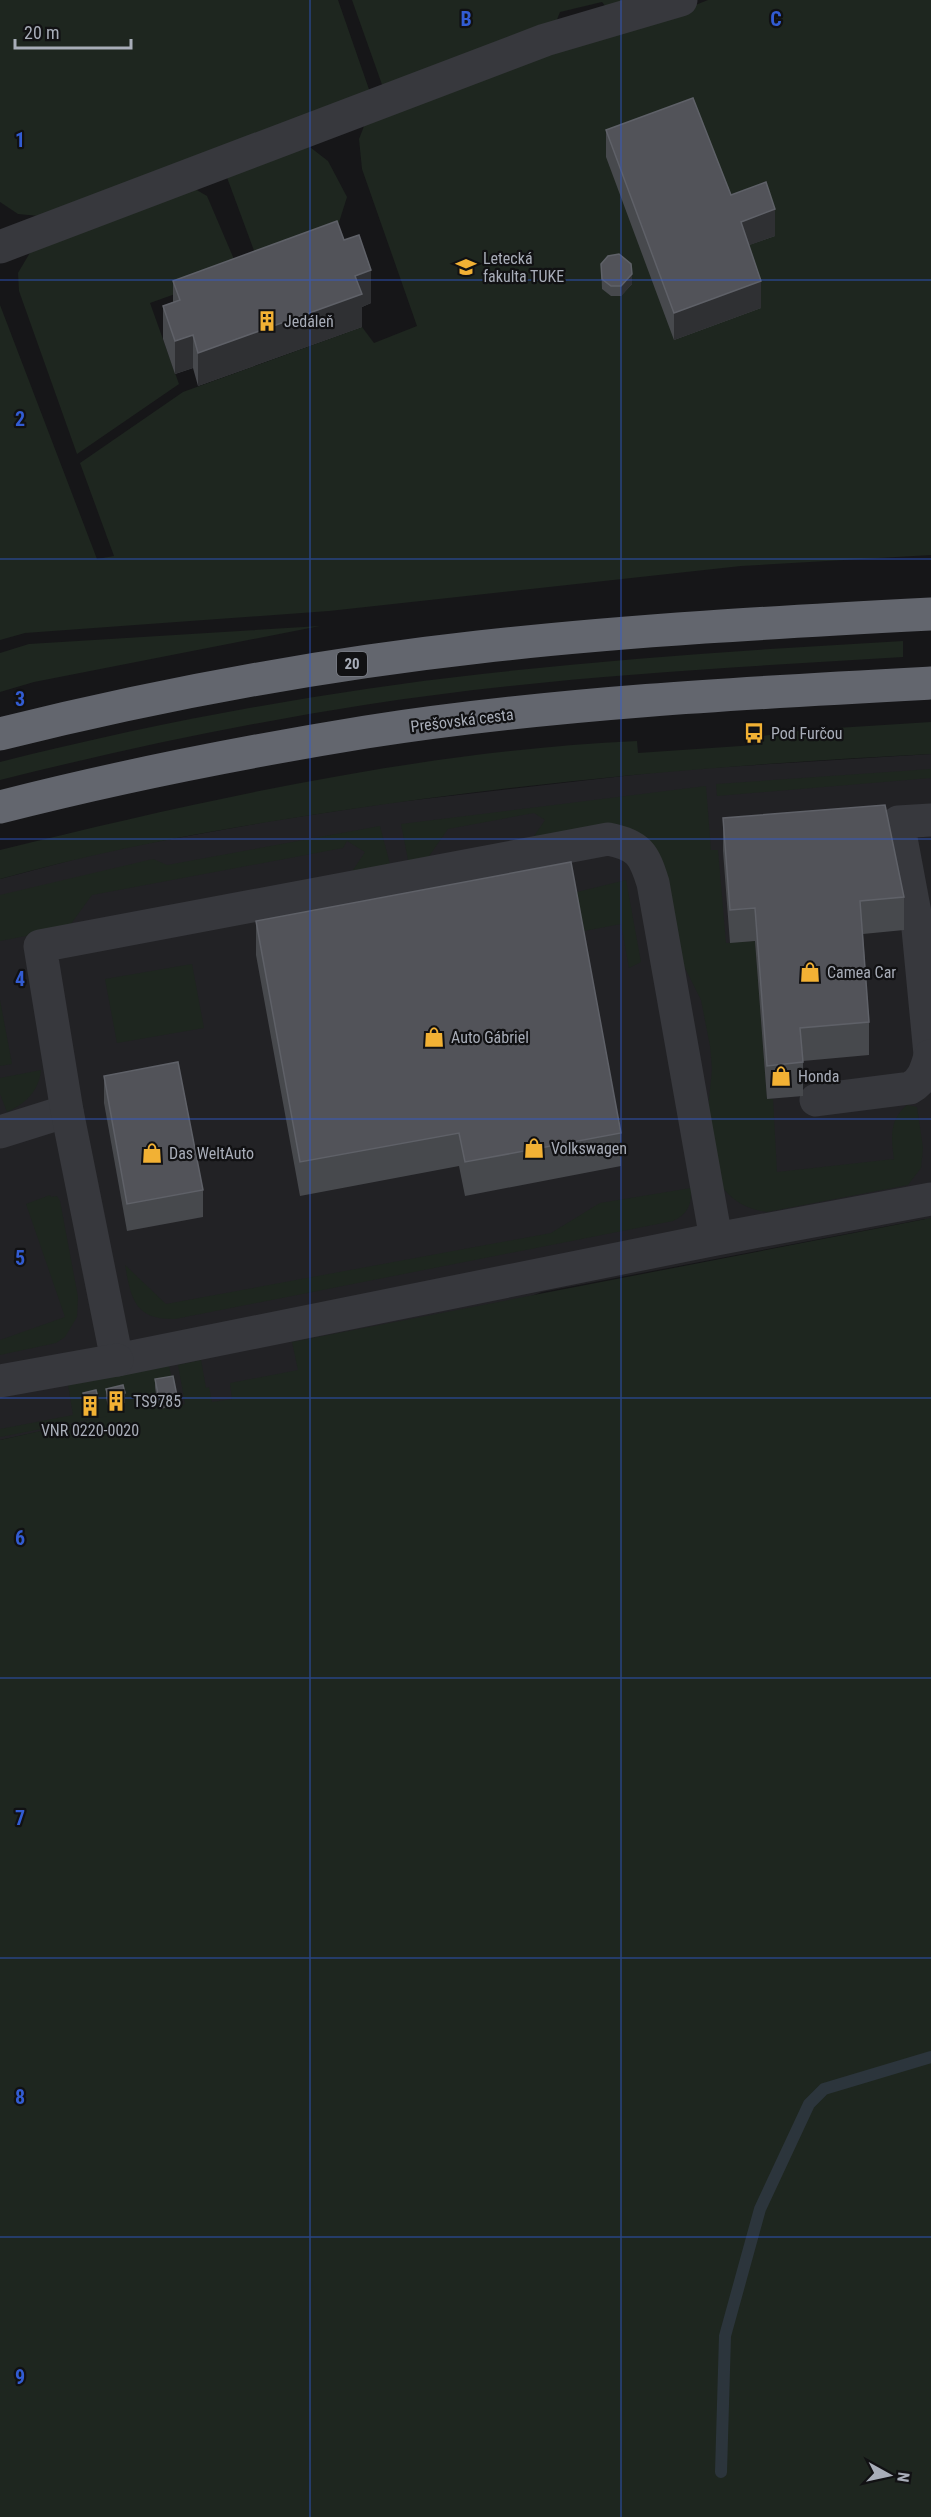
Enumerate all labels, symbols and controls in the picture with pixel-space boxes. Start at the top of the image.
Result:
text: B [460,7,472,31]
text: C [770,7,782,31]
scale bar [15,12,130,50]
text: 20 m [24,22,59,43]
text: 1 [15,128,25,152]
place label: Letecká fakulta TUKE [483,249,564,286]
school or university icon: Letecká fakulta TUKE [454,255,478,279]
building icon: Jedáleň [255,309,279,333]
place label: Jedáleň [284,312,334,331]
text: 2 [15,407,25,431]
road number: 20 [337,652,367,676]
text: 3 [15,687,25,711]
street label: Prešovská cesta [410,705,515,736]
bus stop icon: Pod Furčou [742,721,766,745]
place label: Pod Furčou [771,724,843,743]
shop icon: Camea Car [798,960,822,984]
place label: Camea Car [827,963,896,982]
text: 4 [15,967,25,991]
shop icon: Auto Gábriel [422,1025,446,1049]
place label: Auto Gábriel [451,1028,529,1047]
shop icon: Honda [769,1064,793,1088]
place label: Honda [798,1067,839,1086]
shop icon: Volkswagen [522,1136,546,1160]
place label: Volkswagen [551,1139,627,1158]
shop icon: Das WeltAuto [140,1141,164,1165]
place label: Das WeltAuto [169,1144,254,1163]
text: 5 [15,1246,25,1270]
building icon: TS9785 [104,1389,128,1413]
place label: TS9785 [133,1392,181,1411]
building icon: VNR 0220-0020 [78,1394,102,1418]
place label: VNR 0220-0020 [41,1421,139,1440]
text: 6 [15,1526,25,1550]
text: 7 [15,1806,25,1830]
text: 8 [15,2085,25,2109]
text: 9 [15,2365,25,2389]
north arrow [859,2445,919,2505]
text: N [893,2471,913,2483]

